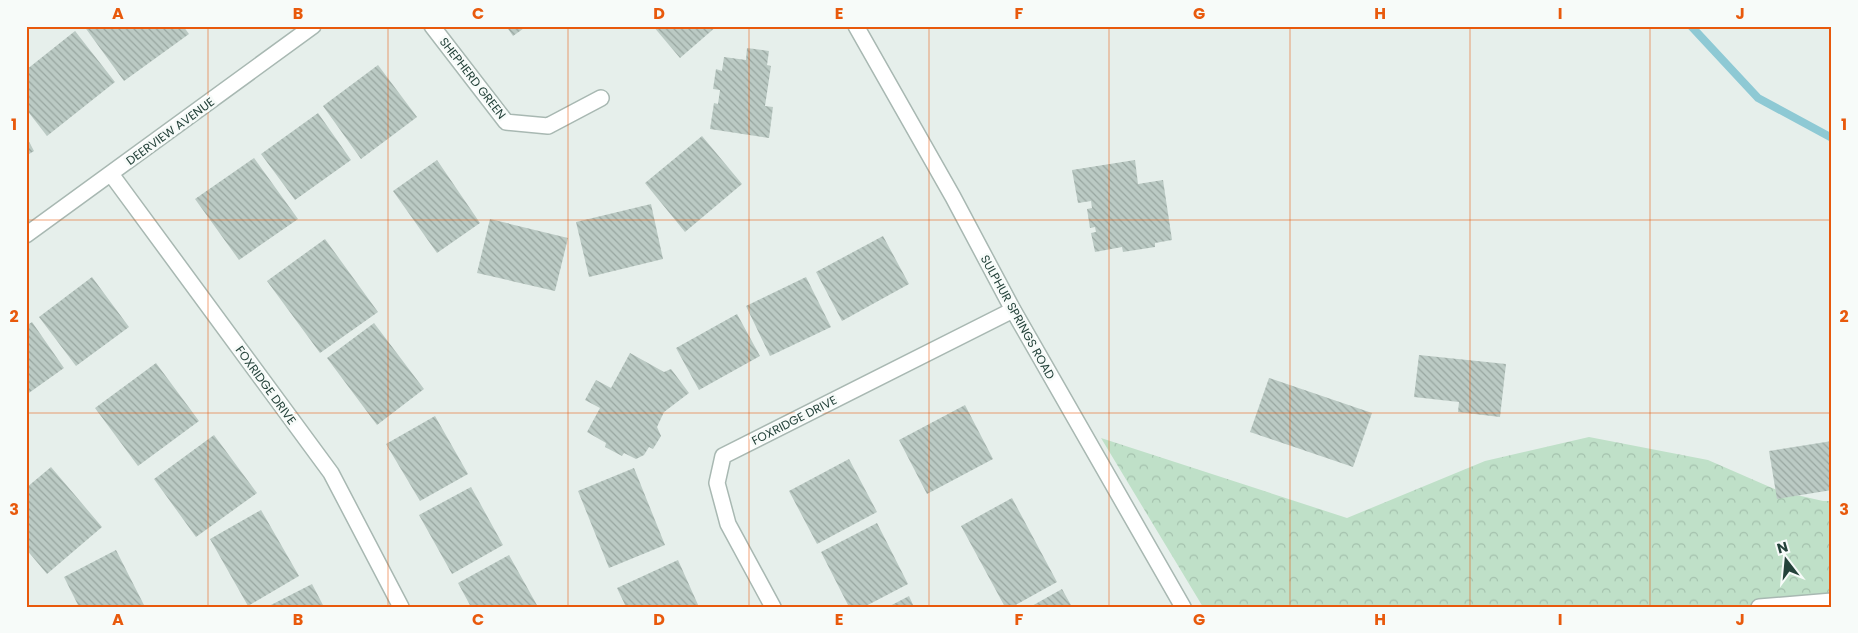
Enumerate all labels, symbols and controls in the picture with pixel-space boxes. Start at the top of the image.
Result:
text: A [112,2,124,25]
text: B [293,2,303,25]
text: C [472,2,484,25]
text: D [653,2,665,25]
text: E [835,2,843,25]
text: F [1015,2,1024,25]
text: G [1193,2,1205,25]
text: H [1374,2,1386,25]
text: I [1558,2,1562,25]
text: J [1735,2,1745,25]
street label: SHEPHERD GREEN [436,34,510,122]
street label: DEERVIEW AVENUE [122,93,218,169]
text: 1 [11,113,17,136]
text: 1 [1841,113,1847,136]
street label: SULPHUR SPRINGS ROAD [977,252,1059,382]
text: 2 [9,305,19,328]
text: 2 [1839,305,1849,328]
street label: FOXRIDGE DRIVE [232,342,300,428]
street label: FOXRIDGE DRIVE [749,391,839,449]
text: 3 [9,498,19,521]
text: 3 [1839,498,1849,521]
north arrow [1760,536,1810,586]
text: N [1775,536,1790,559]
text: A [112,608,124,631]
text: B [293,608,303,631]
text: C [472,608,484,631]
text: D [653,608,665,631]
text: E [835,608,843,631]
text: F [1015,608,1024,631]
text: G [1193,608,1205,631]
text: H [1374,608,1386,631]
text: I [1558,608,1562,631]
text: J [1735,608,1745,631]

